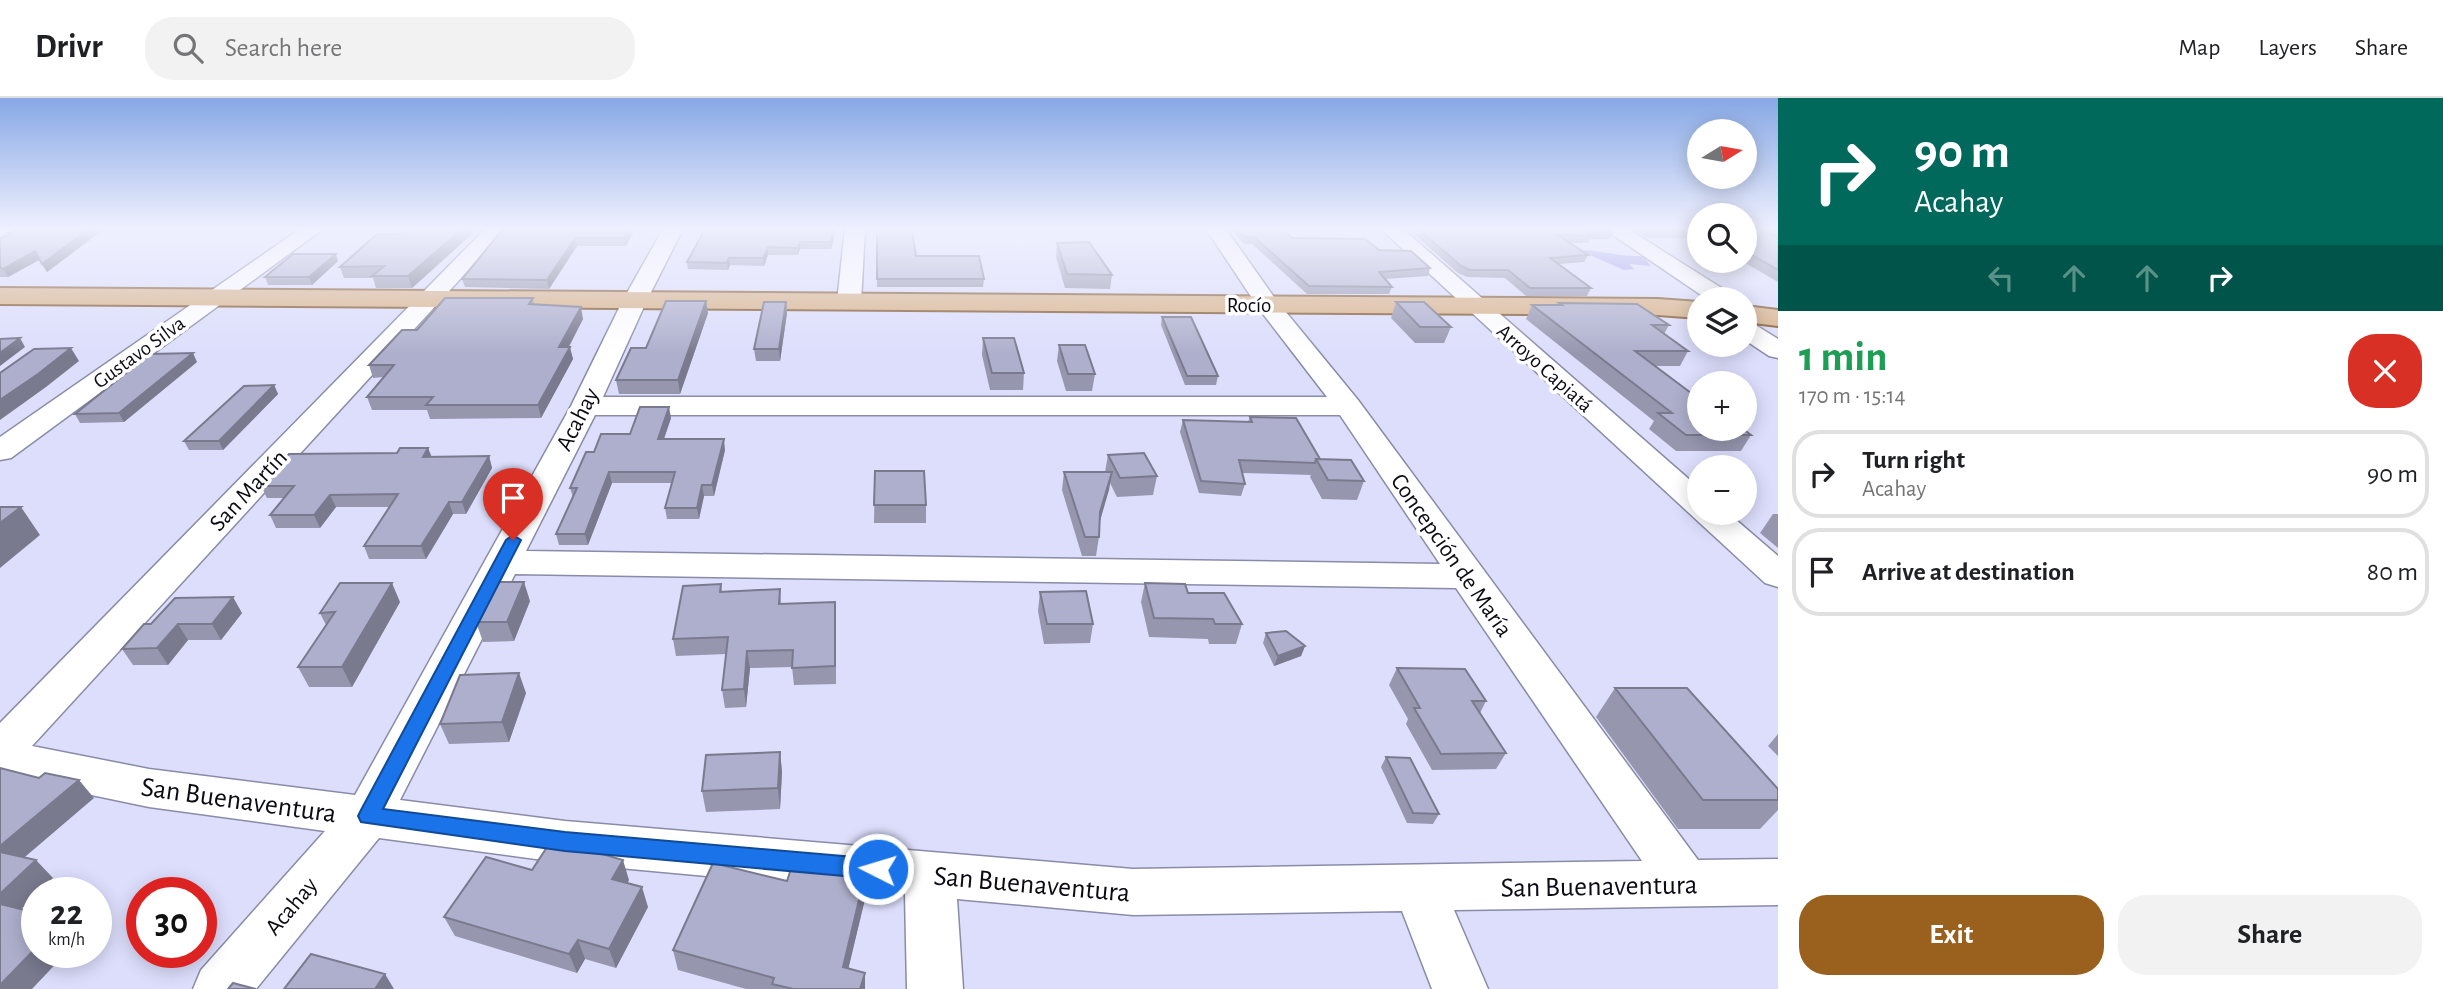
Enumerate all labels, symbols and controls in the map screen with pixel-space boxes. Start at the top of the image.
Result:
search box [145,17,635,80]
icon: search [169,29,207,67]
text: Drivr [35,31,103,64]
text: Search here [225,35,342,61]
text: Map [2178,36,2220,60]
text: Layers [2258,36,2317,60]
text: Share [2355,36,2408,60]
north arrow [1687,119,1757,189]
map controls [1687,119,1757,525]
icon: right [1799,126,1890,217]
text: 90 m [1914,128,2010,177]
text: Acahay [1914,186,2003,218]
button: search [1687,203,1757,273]
icon: left [1982,259,2020,297]
icon: ahead [2055,259,2093,297]
icon: ahead [2128,259,2166,297]
icon: right [2201,259,2239,297]
button: layers [1687,287,1757,357]
street label: Rocío [1227,295,1271,316]
street label: Gustavo Silva [90,312,189,393]
street label: Arroyo Capiatá [1493,320,1597,417]
button: close [2348,334,2422,408]
text: 1 min [1799,336,1888,378]
button: + [1687,371,1757,441]
street label: Acahay [552,384,604,455]
text: 170 m · 15:14 [1799,385,1905,408]
street label: San Martín [205,445,292,536]
text: Turn right [1862,447,1965,473]
button: − [1687,455,1757,525]
icon: right [1803,455,1841,493]
text: 90 m [2367,461,2418,487]
pin [483,468,543,540]
street label: Concepción de María [1386,470,1516,642]
text: Acahay [1862,478,1926,501]
icon: arrive [494,479,532,517]
icon: arrive [1803,553,1841,591]
text: Arrive at destination [1862,559,2075,585]
text: 80 m [2367,559,2418,585]
street label: San Buenaventura [139,773,338,829]
position arrow [841,832,915,906]
street label: San Buenaventura [932,862,1131,908]
street label: San Buenaventura [1500,871,1698,903]
street label: Acahay [261,873,323,940]
speed limit sign: 30 [126,877,217,968]
button: Exit [1799,895,2104,975]
button: Share [2118,895,2422,975]
text: 22 [50,896,83,931]
text: km/h [48,931,85,949]

